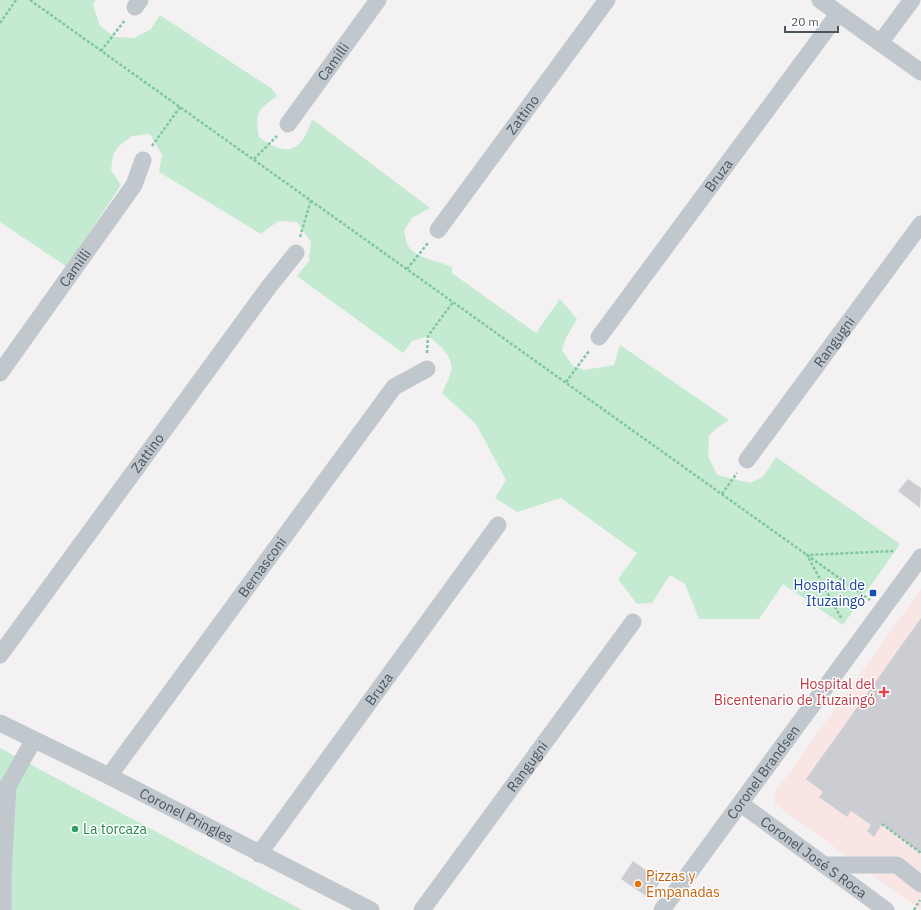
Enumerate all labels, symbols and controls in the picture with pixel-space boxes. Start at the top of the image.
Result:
scale bar [785,8,838,34]
text: 20 m [791,14,819,29]
street label: Camilli [313,39,353,84]
street label: Zattino [502,91,543,138]
street label: Bruza [701,155,737,195]
street label: Camilli [55,245,95,291]
street label: Rangugni [810,313,859,371]
street label: Zattino [127,430,168,476]
street label: Bernasconi [234,533,290,601]
place label: Hospital de Ituzaingó [794,576,865,610]
marker: Hospital de Ituzaingó [868,588,878,598]
street label: Bruza [361,669,397,709]
place label: Hospital del Bicentenario de Ituzaingó [714,675,875,709]
marker: Hospital del Bicentenario de Ituzaingó [878,686,890,698]
street label: Coronel Brandsen [723,721,804,823]
street label: Rangugni [503,738,552,795]
street label: Coronel Pringles [136,784,236,847]
street label: Coronel José S Roca [757,812,871,902]
place label: La torcaza [83,820,148,838]
marker: La torcaza [70,824,80,834]
place label: Pizzas y Empanadas [646,867,720,901]
marker: Pizzas y Empanadas [633,879,643,889]

